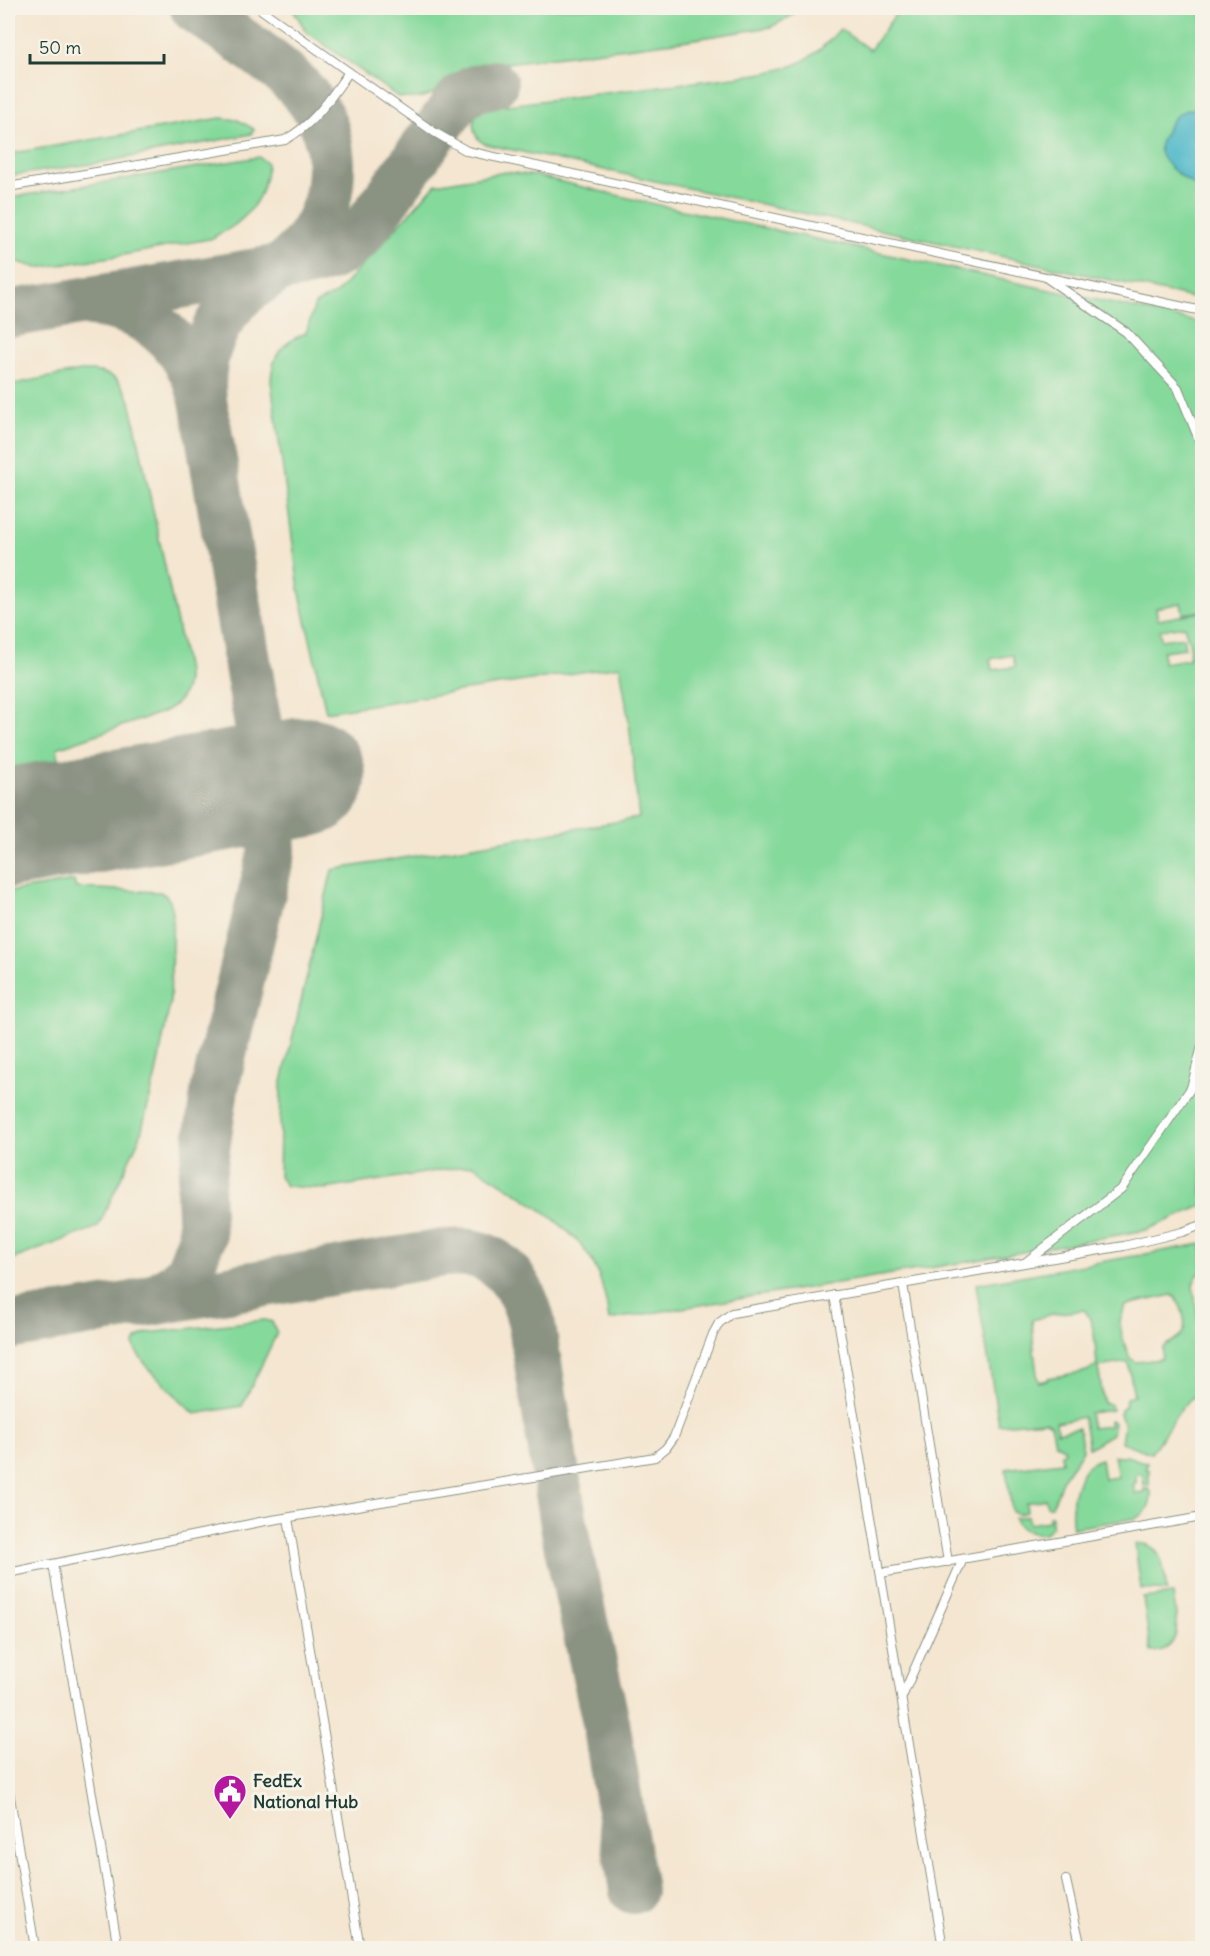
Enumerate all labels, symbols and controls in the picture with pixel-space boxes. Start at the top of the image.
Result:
scale bar [30,27,164,65]
text: 50 m [39,36,81,59]
place label: FedEx National Hub [253,1769,358,1813]
public building icon: FedEx National Hub [212,1773,248,1820]

